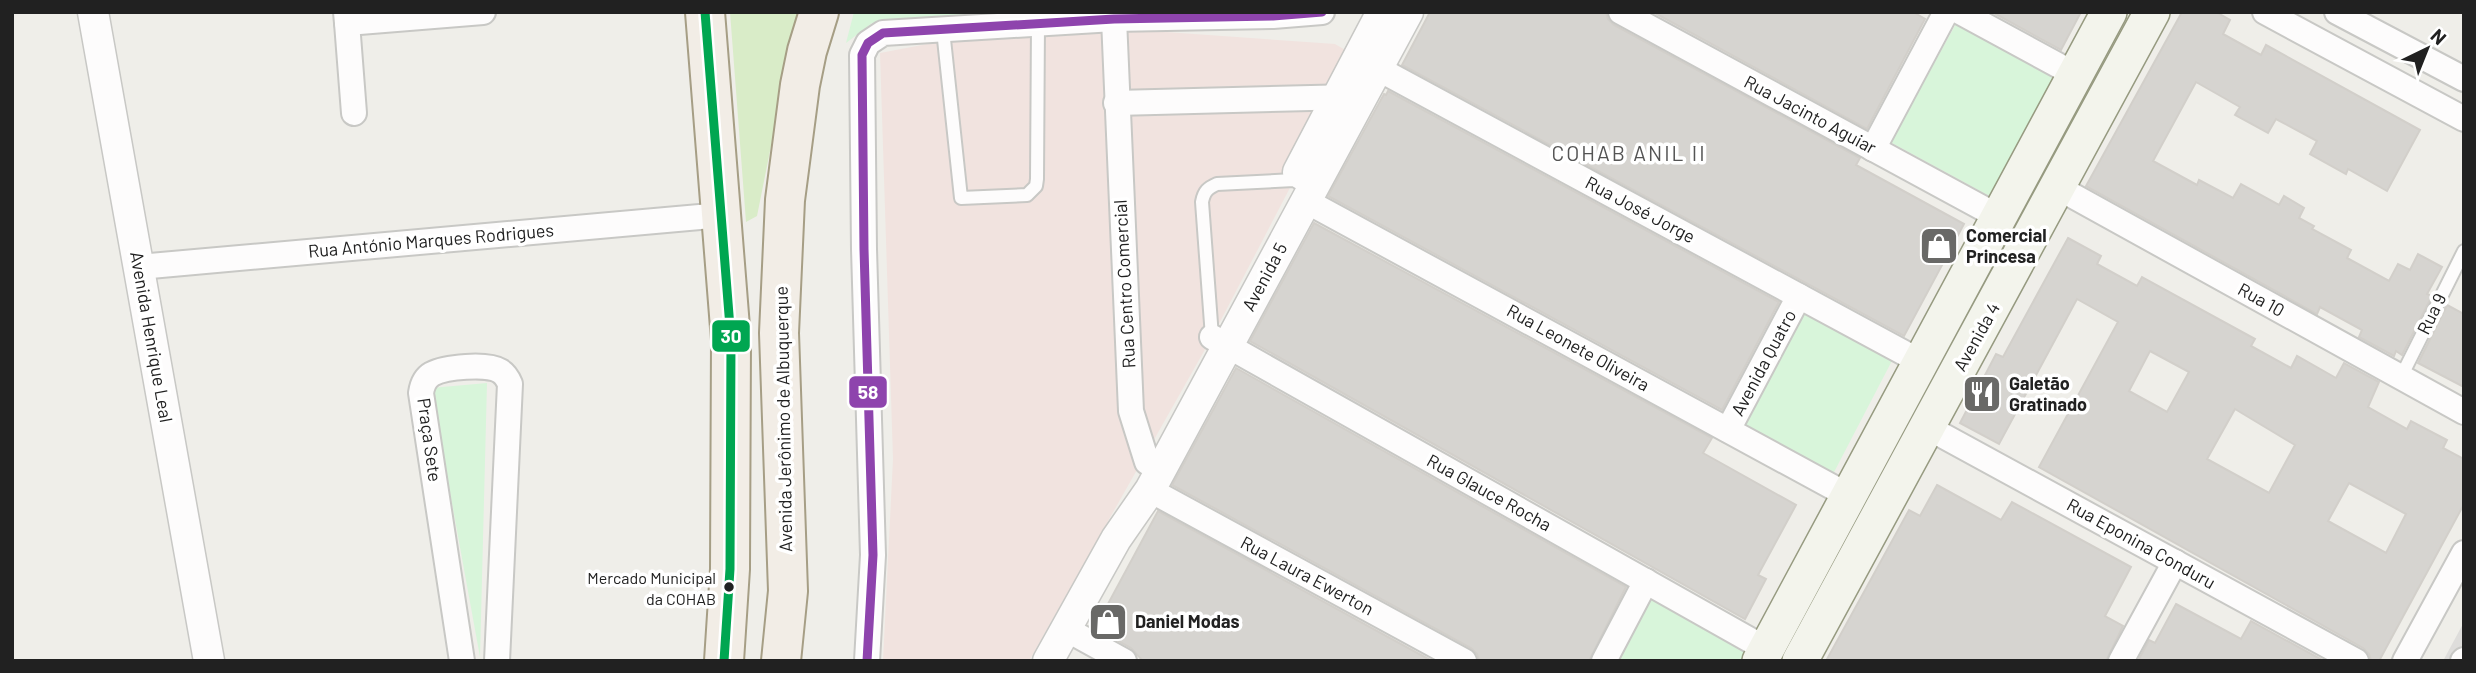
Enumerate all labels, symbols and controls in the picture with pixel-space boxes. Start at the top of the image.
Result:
north arrow [2392,14,2462,84]
text: N [2426,23,2451,49]
street label: Rua Jacinto Aguiar [1741,70,1881,158]
district label: COHAB ANIL II [1551,140,1707,165]
street label: Rua José Jorge [1582,171,1699,247]
street label: Rua Centro Comercial [1109,199,1139,369]
street label: Rua António Marques Rodrigues [307,218,555,262]
place label: Comercial Princesa [1966,224,2047,267]
shop icon: Comercial Princesa [1918,225,1960,267]
street label: Avenida 5 [1237,239,1291,315]
street label: Avenida Henrique Leal [126,250,178,424]
street label: Rua 10 [2234,277,2289,321]
street label: Avenida Jerônimo de Albuquerque [770,286,796,552]
street label: Rua 9 [2412,289,2450,338]
street label: Avenida 4 [1948,298,2004,375]
street label: Rua Leonete Oliveira [1503,299,1654,395]
street label: Avenida Quatro [1726,306,1800,419]
line badge: 30 [711,319,751,353]
text: 30 [720,324,742,347]
place label: Galetão Gratinado [2009,372,2087,415]
restaurant icon: Galetão Gratinado [1961,373,2003,415]
line badge: 58 [848,375,888,409]
text: 58 [858,380,878,403]
street label: Praça Sete [413,397,447,483]
street label: Rua Glauce Rocha [1423,449,1556,535]
street label: Rua Eponina Conduru [2063,493,2220,593]
street label: Rua Laura Ewerton [1237,531,1378,619]
place label: Mercado Municipal da COHAB [587,568,716,608]
marker: Mercado Municipal da COHAB [722,580,736,594]
shop icon: Daniel Modas [1087,601,1129,643]
place label: Daniel Modas [1135,610,1239,632]

